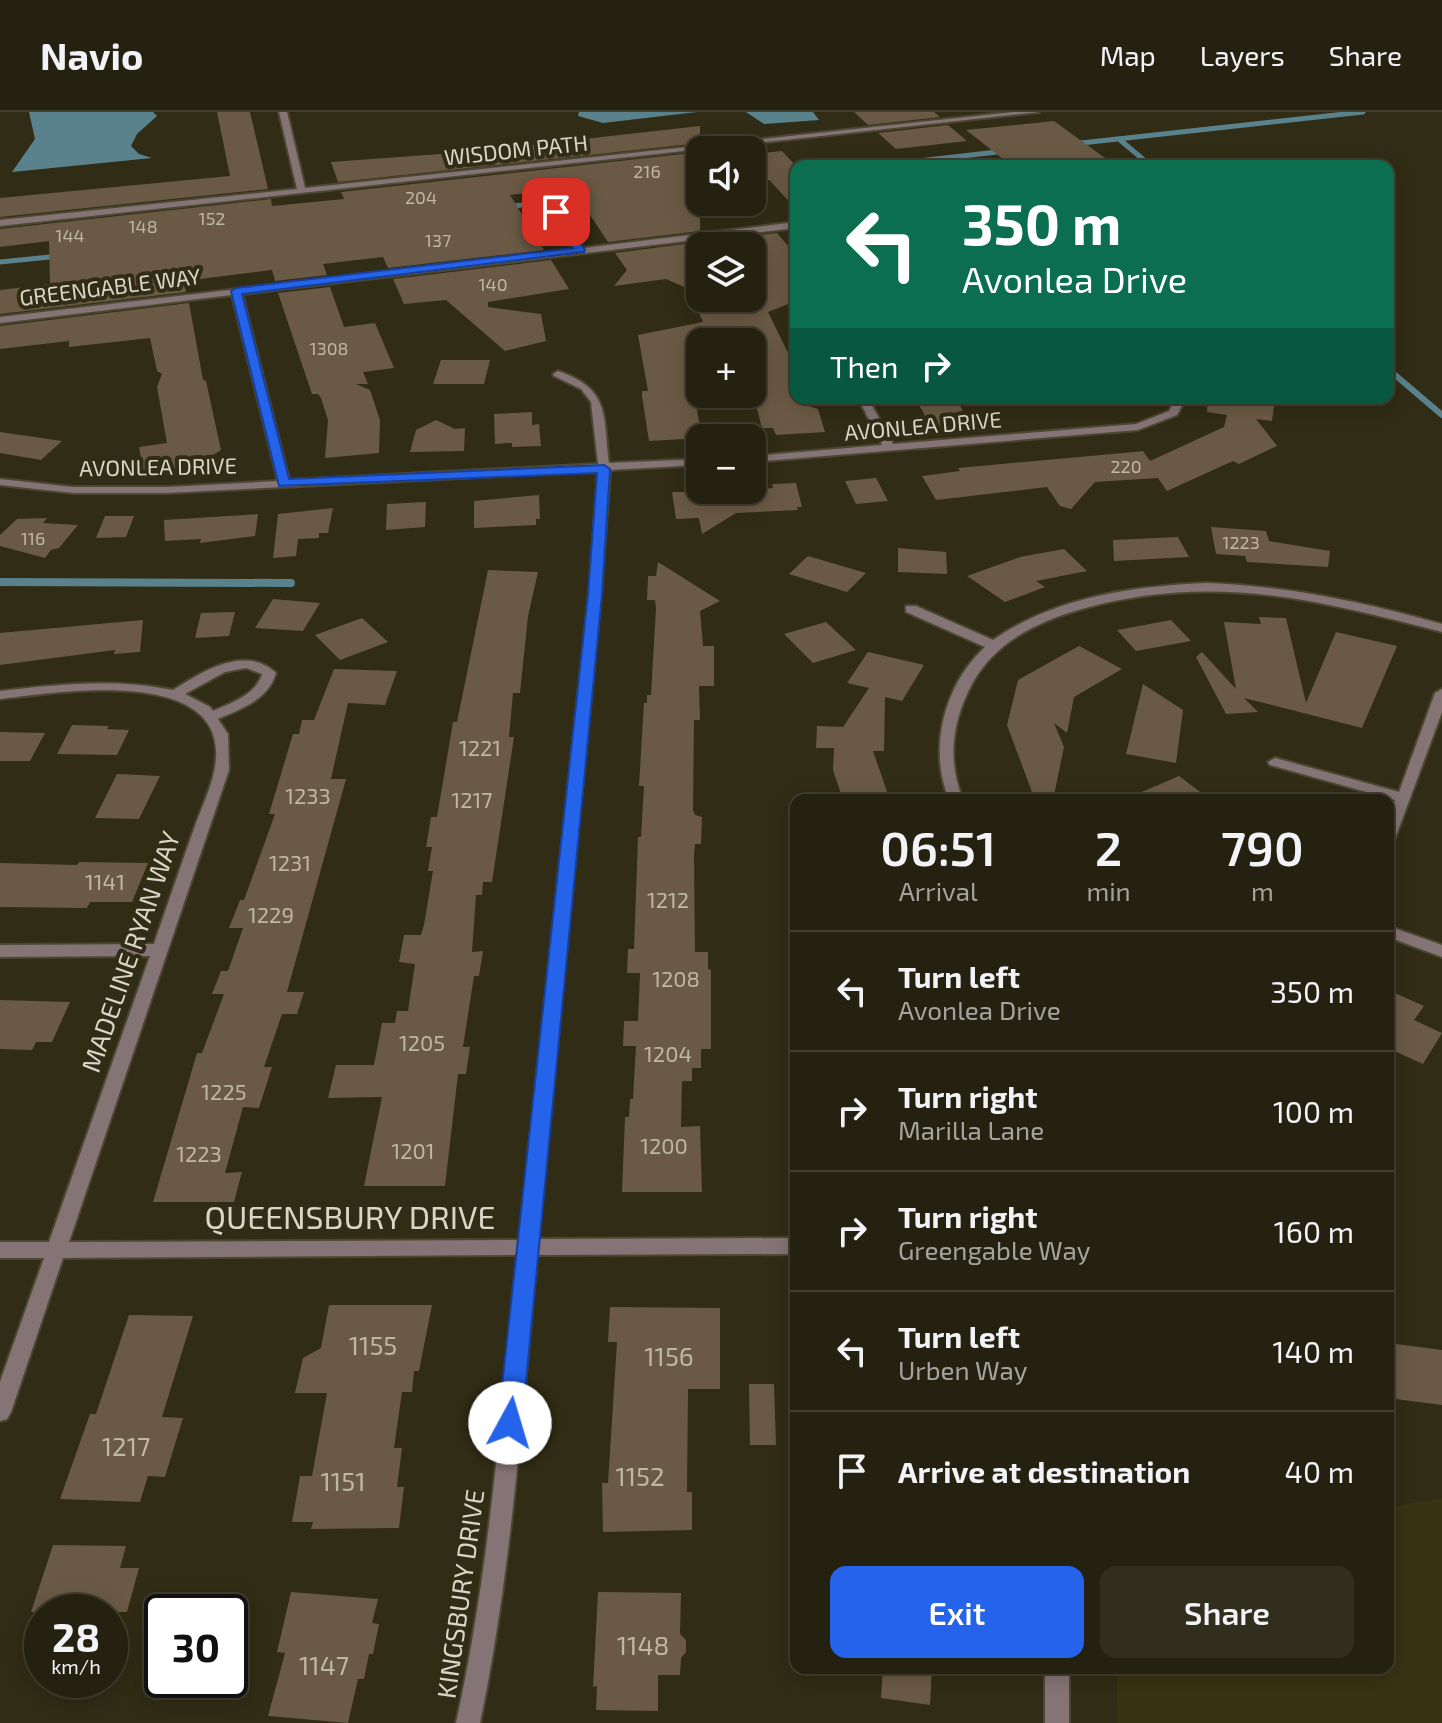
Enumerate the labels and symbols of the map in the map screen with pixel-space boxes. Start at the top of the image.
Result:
street label: WISDOM PATH [443,129,589,169]
house number: 216 [633,160,661,182]
pin [522,178,590,246]
house number: 204 [405,186,437,208]
house number: 152 [199,207,225,229]
house number: 148 [128,215,158,237]
house number: 144 [55,224,85,246]
house number: 137 [425,229,451,251]
street label: GREENGABLE WAY [18,262,202,310]
house number: 140 [478,273,508,295]
house number: 1308 [310,337,348,359]
street label: AVONLEA DRIVE [843,405,1003,445]
street label: AVONLEA DRIVE [79,452,237,480]
house number: 220 [1110,455,1142,477]
house number: 116 [21,527,45,549]
house number: 1223 [1222,531,1260,553]
house number: 1221 [459,734,501,760]
house number: 1233 [285,782,331,808]
house number: 1217 [451,786,493,812]
street label: MADELINE RYAN WAY [74,827,185,1076]
house number: 1231 [269,849,311,875]
house number: 1141 [85,868,125,894]
house number: 1212 [647,886,689,912]
house number: 1229 [248,901,294,927]
house number: 1208 [652,965,700,991]
house number: 1205 [399,1029,445,1055]
house number: 1204 [644,1040,692,1066]
house number: 1225 [201,1078,247,1104]
house number: 1200 [640,1132,688,1158]
house number: 1201 [391,1137,435,1163]
house number: 1223 [176,1140,222,1166]
street label: QUEENSBURY DRIVE [205,1197,495,1236]
house number: 1155 [349,1329,397,1360]
house number: 1156 [644,1340,694,1371]
position arrow [468,1381,552,1465]
house number: 1217 [102,1430,150,1461]
house number: 1152 [615,1460,665,1491]
house number: 1151 [321,1465,365,1496]
street label: KINGSBURY DRIVE [429,1487,490,1700]
speed limit sign: 30 [144,1594,248,1698]
house number: 1148 [617,1629,669,1660]
house number: 1147 [299,1649,349,1680]

